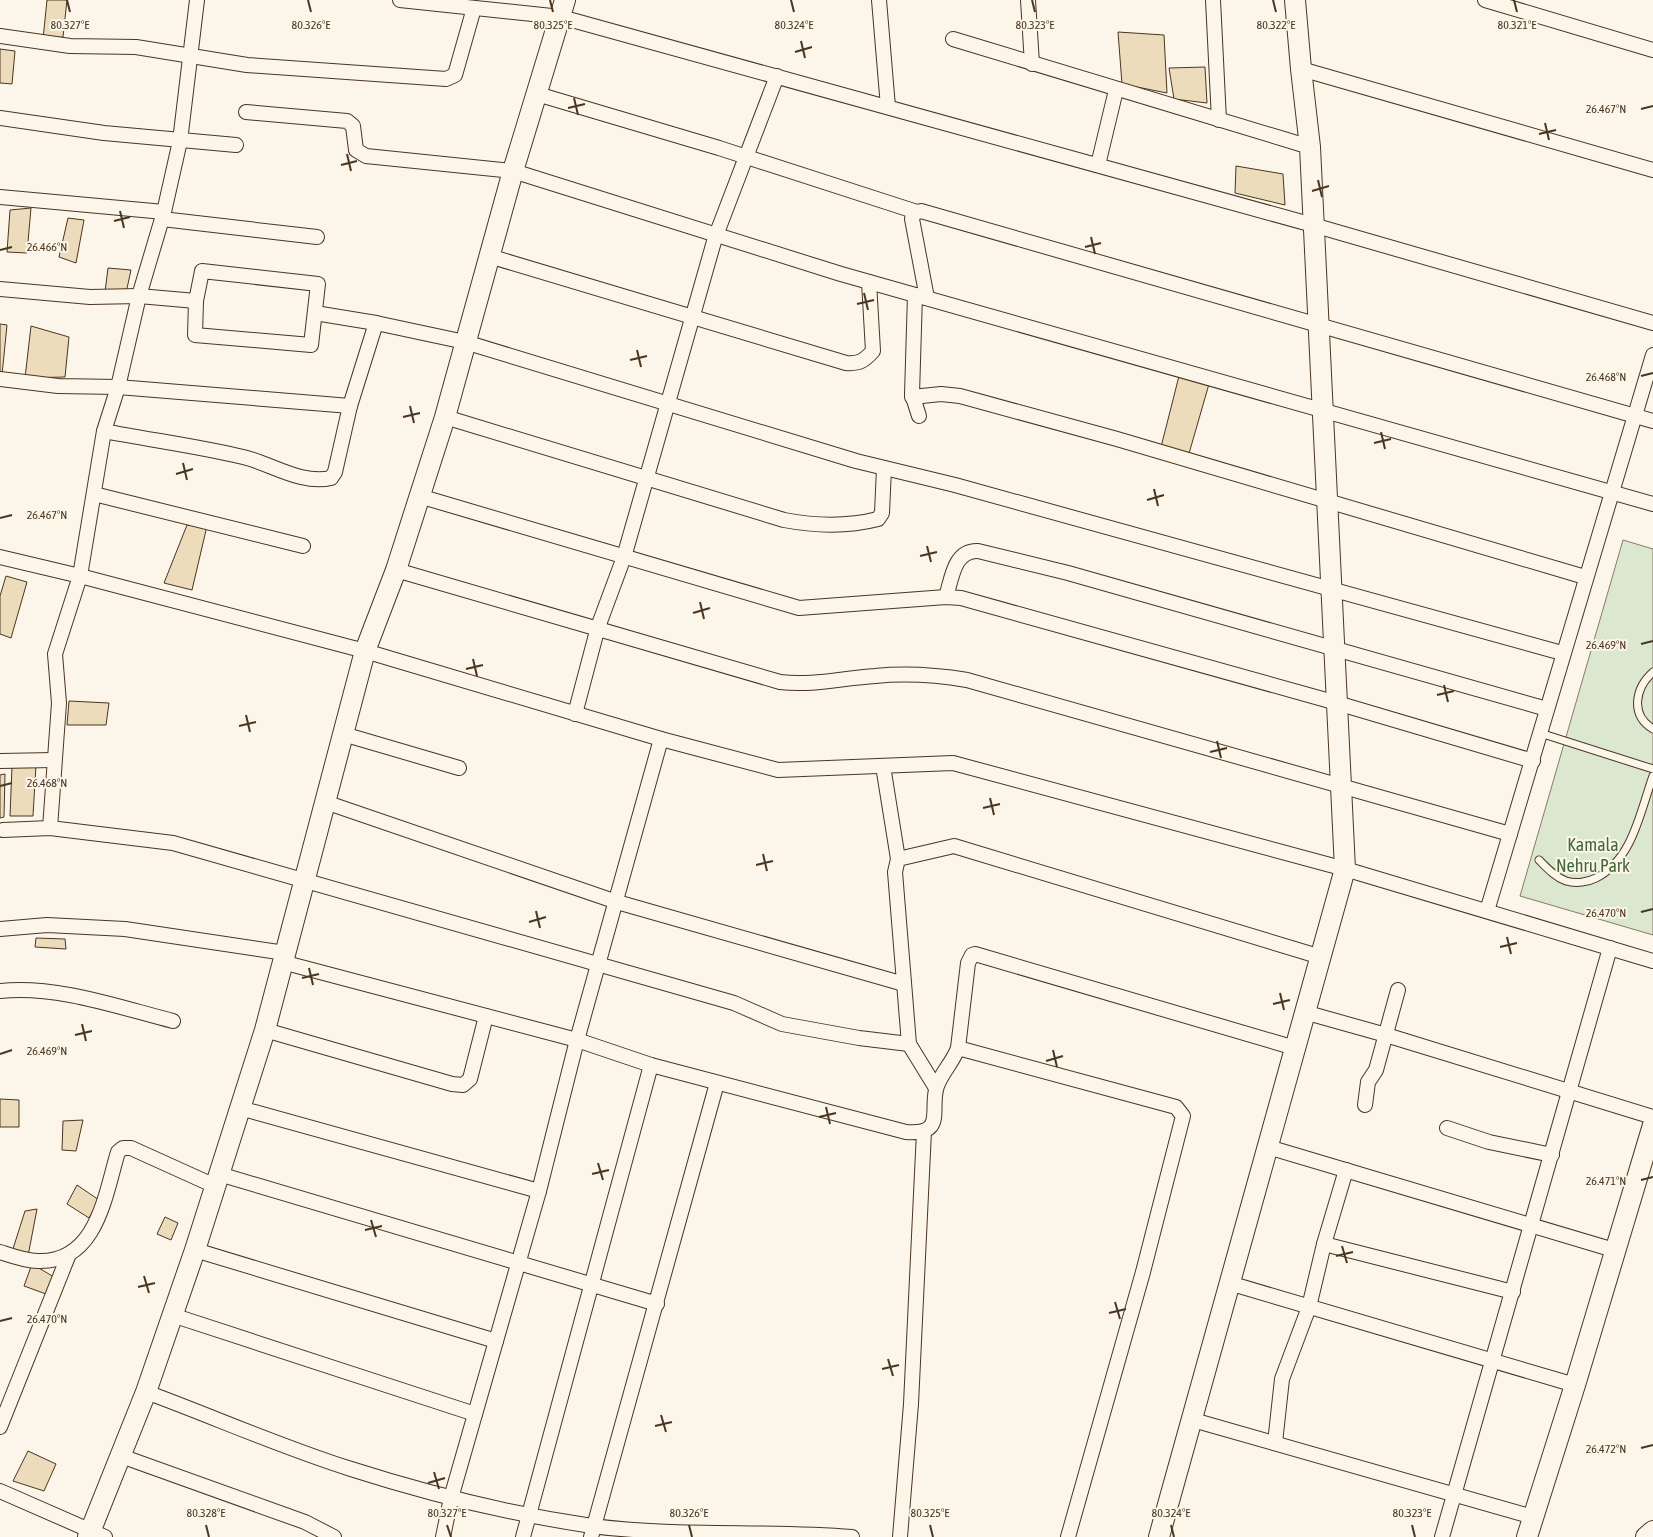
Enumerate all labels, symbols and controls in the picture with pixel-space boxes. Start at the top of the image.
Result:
text: 80.327°E [51,18,89,32]
text: 80.326°E [292,18,330,32]
text: 80.325°E [534,18,572,32]
text: 80.324°E [775,18,813,32]
text: 80.323°E [1016,18,1054,32]
text: 80.322°E [1257,18,1295,32]
text: 80.321°E [1498,18,1536,32]
text: 26.467°N [1586,102,1626,116]
text: 26.466°N [27,240,67,254]
text: 26.468°N [1586,370,1626,384]
text: 26.467°N [27,508,67,522]
text: 26.469°N [1586,638,1626,652]
text: 26.468°N [27,776,67,790]
park label: Kamala Nehru Park [1556,834,1630,876]
text: 26.470°N [1586,906,1626,920]
text: 26.469°N [27,1044,67,1058]
text: 26.471°N [1586,1174,1626,1188]
text: 26.470°N [27,1312,67,1326]
text: 26.472°N [1586,1442,1626,1456]
text: 80.328°E [187,1506,225,1520]
text: 80.327°E [428,1506,466,1520]
text: 80.326°E [670,1506,708,1520]
text: 80.325°E [911,1506,949,1520]
text: 80.324°E [1152,1506,1190,1520]
text: 80.323°E [1393,1506,1431,1520]

